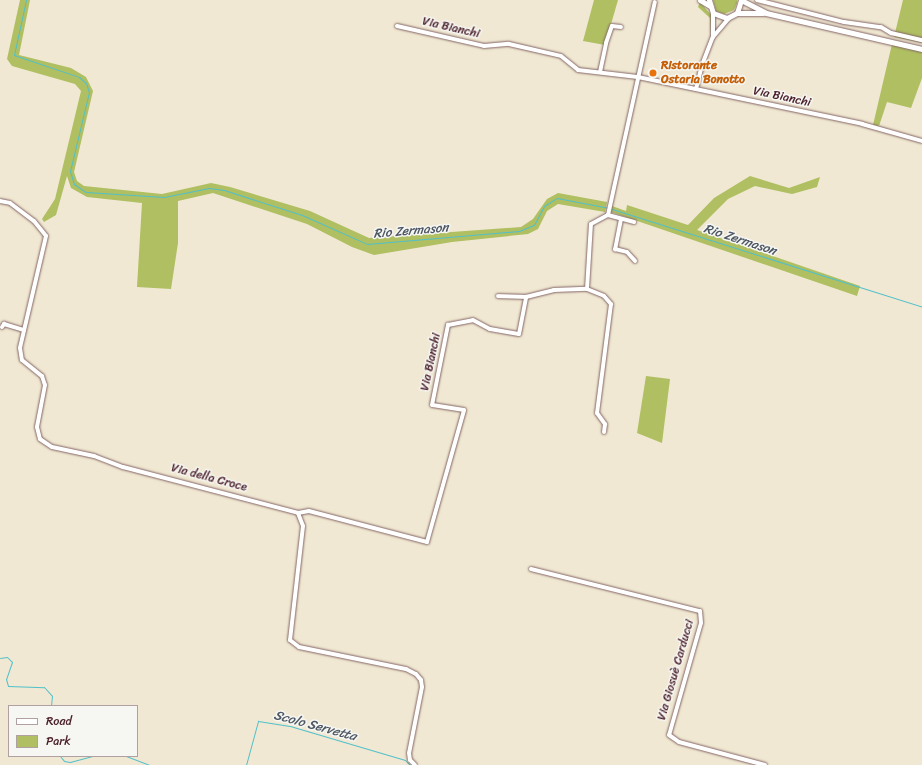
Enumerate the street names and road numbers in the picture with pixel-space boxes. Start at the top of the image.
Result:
street label: Via Bianchi [421,14,481,42]
street label: Via Bianchi [752,84,812,110]
street label: Via Bianchi [418,332,444,392]
street label: Via della Croce [169,461,249,495]
street label: Via Giosuè Carducci [655,618,697,722]

